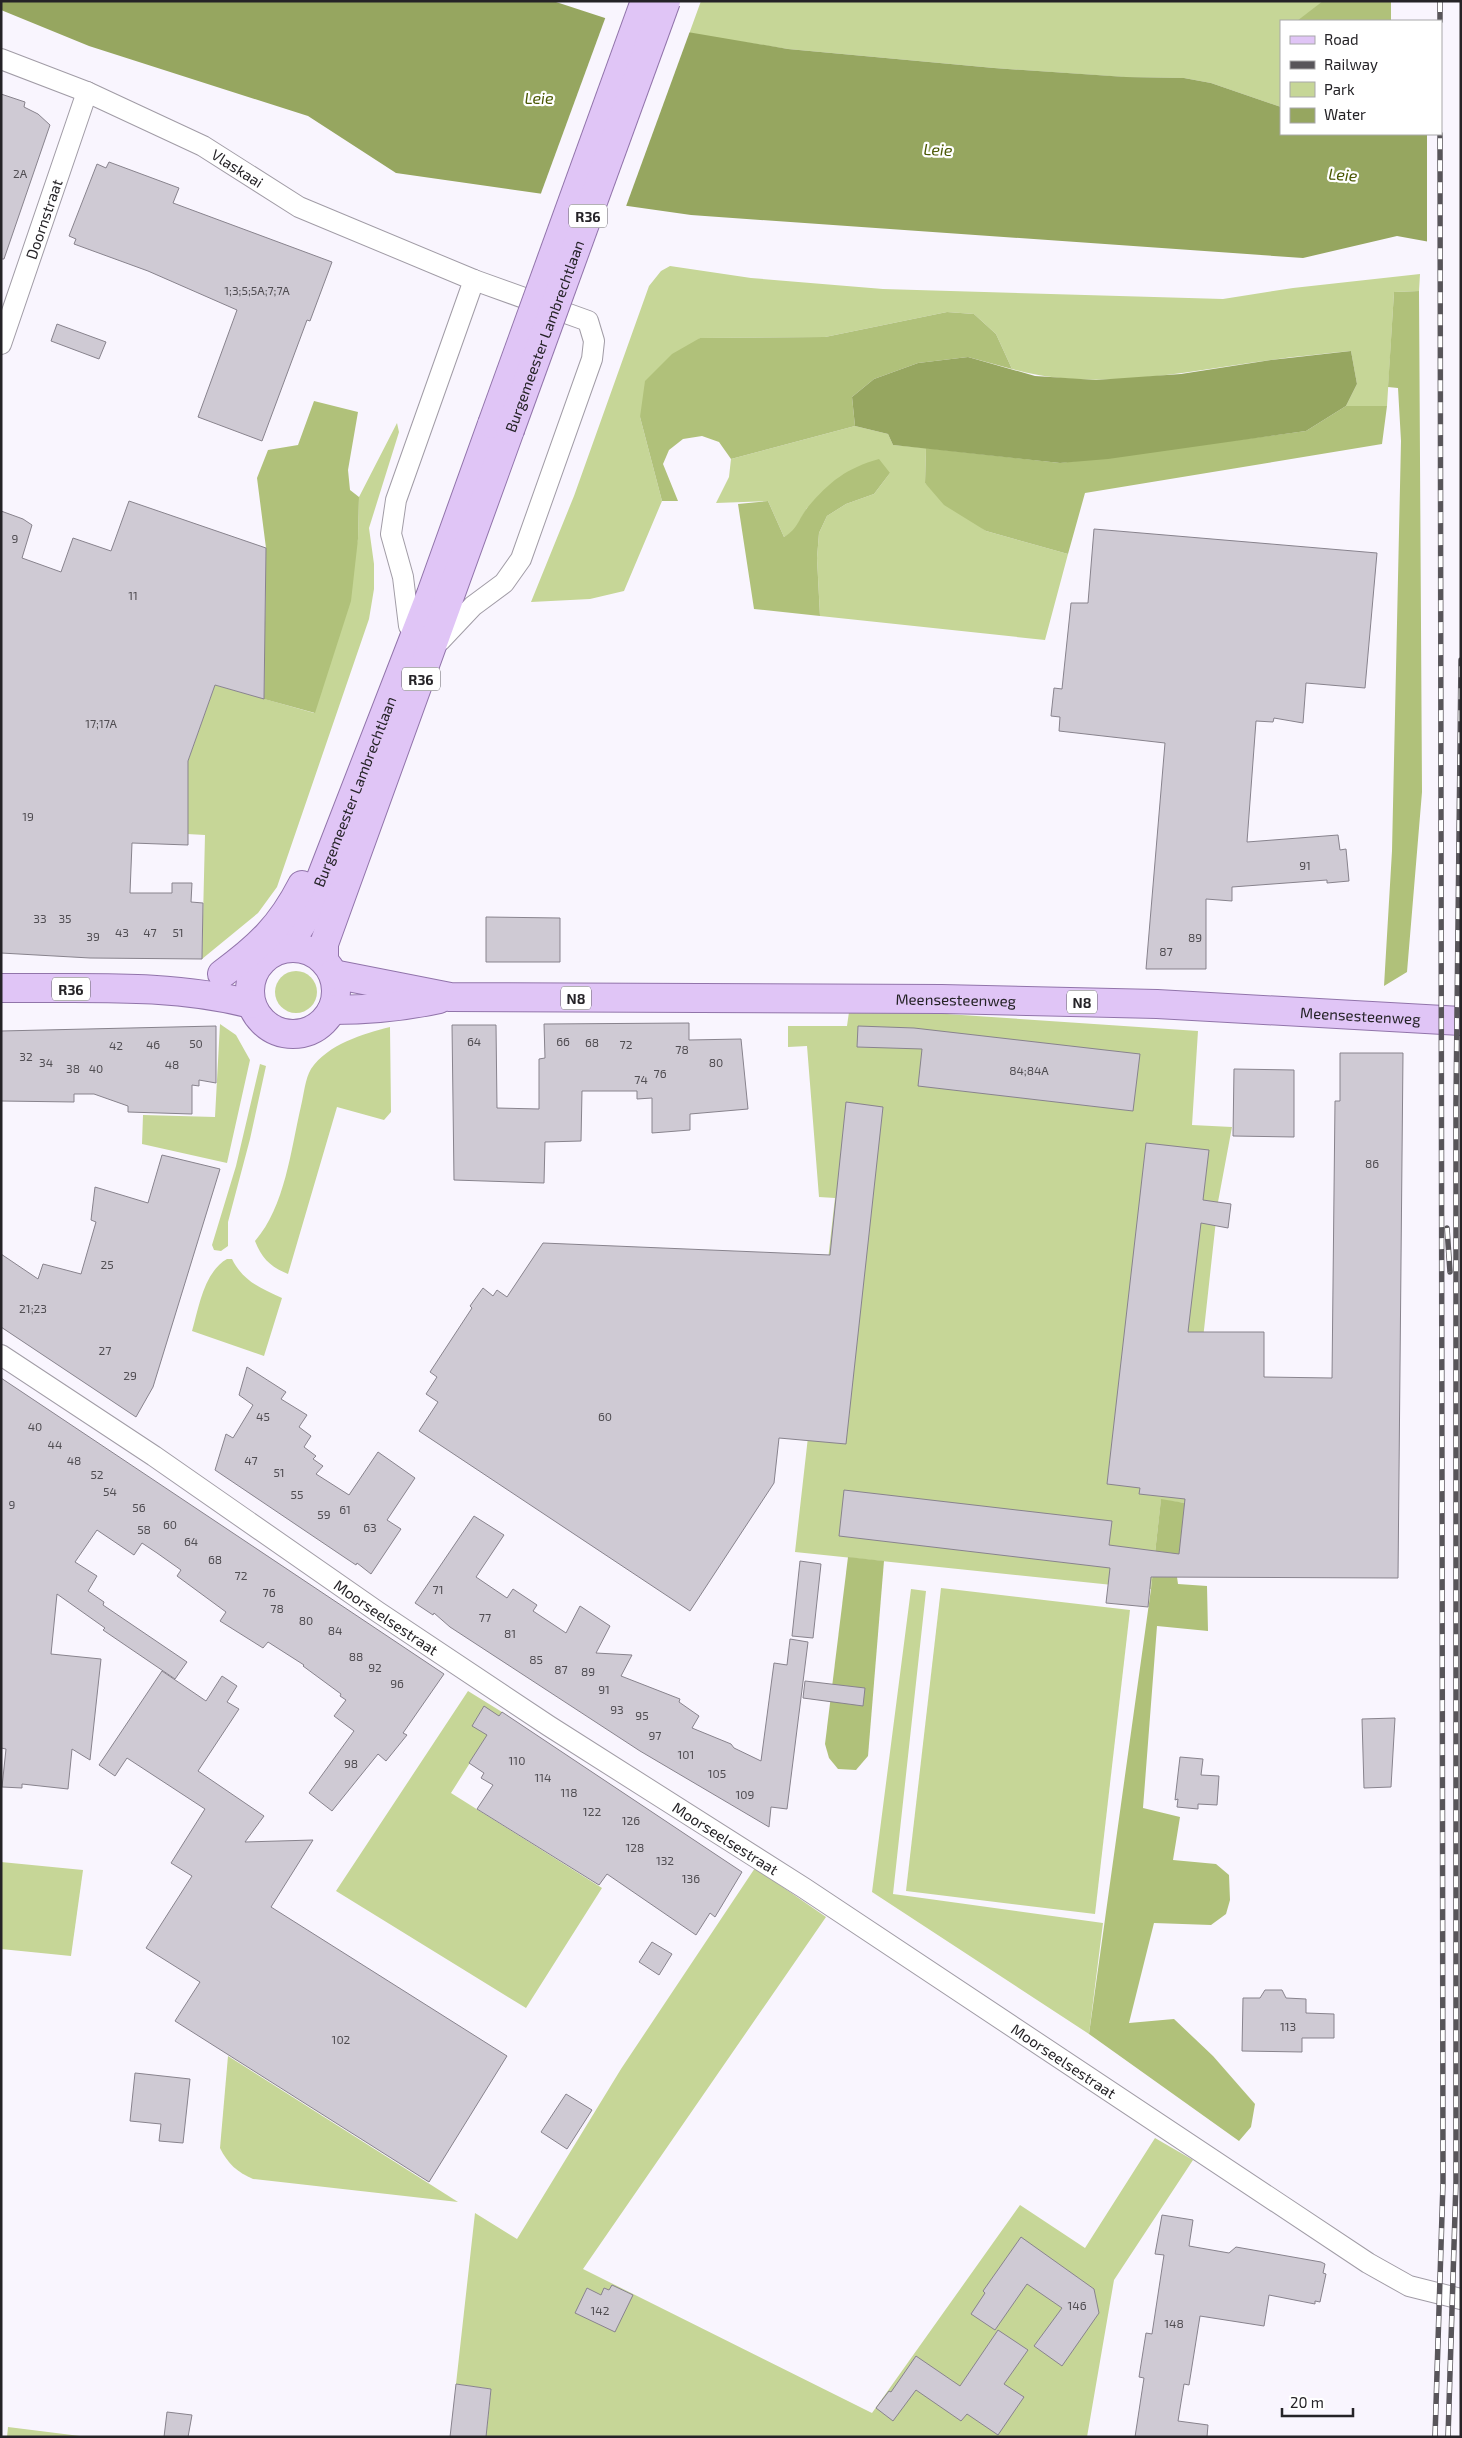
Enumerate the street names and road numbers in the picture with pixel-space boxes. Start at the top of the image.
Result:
street label: Vlaskaai [209,145,267,191]
street label: Doornstraat [22,176,66,261]
road number: R36 [569,205,607,228]
street label: Burgemeester Lambrechtlaan [501,238,587,434]
road number: R36 [402,668,440,691]
street label: Burgemeester Lambrechtlaan [309,694,399,889]
road number: R36 [52,978,90,1001]
road number: N8 [561,986,591,1010]
street label: Meensesteenweg [895,990,1017,1010]
road number: N8 [1067,990,1097,1014]
street label: Meensesteenweg [1300,1003,1422,1028]
street label: Moorseelsestraat [331,1575,442,1659]
street label: Moorseelsestraat [669,1798,782,1879]
street label: Moorseelsestraat [1008,2020,1120,2102]

